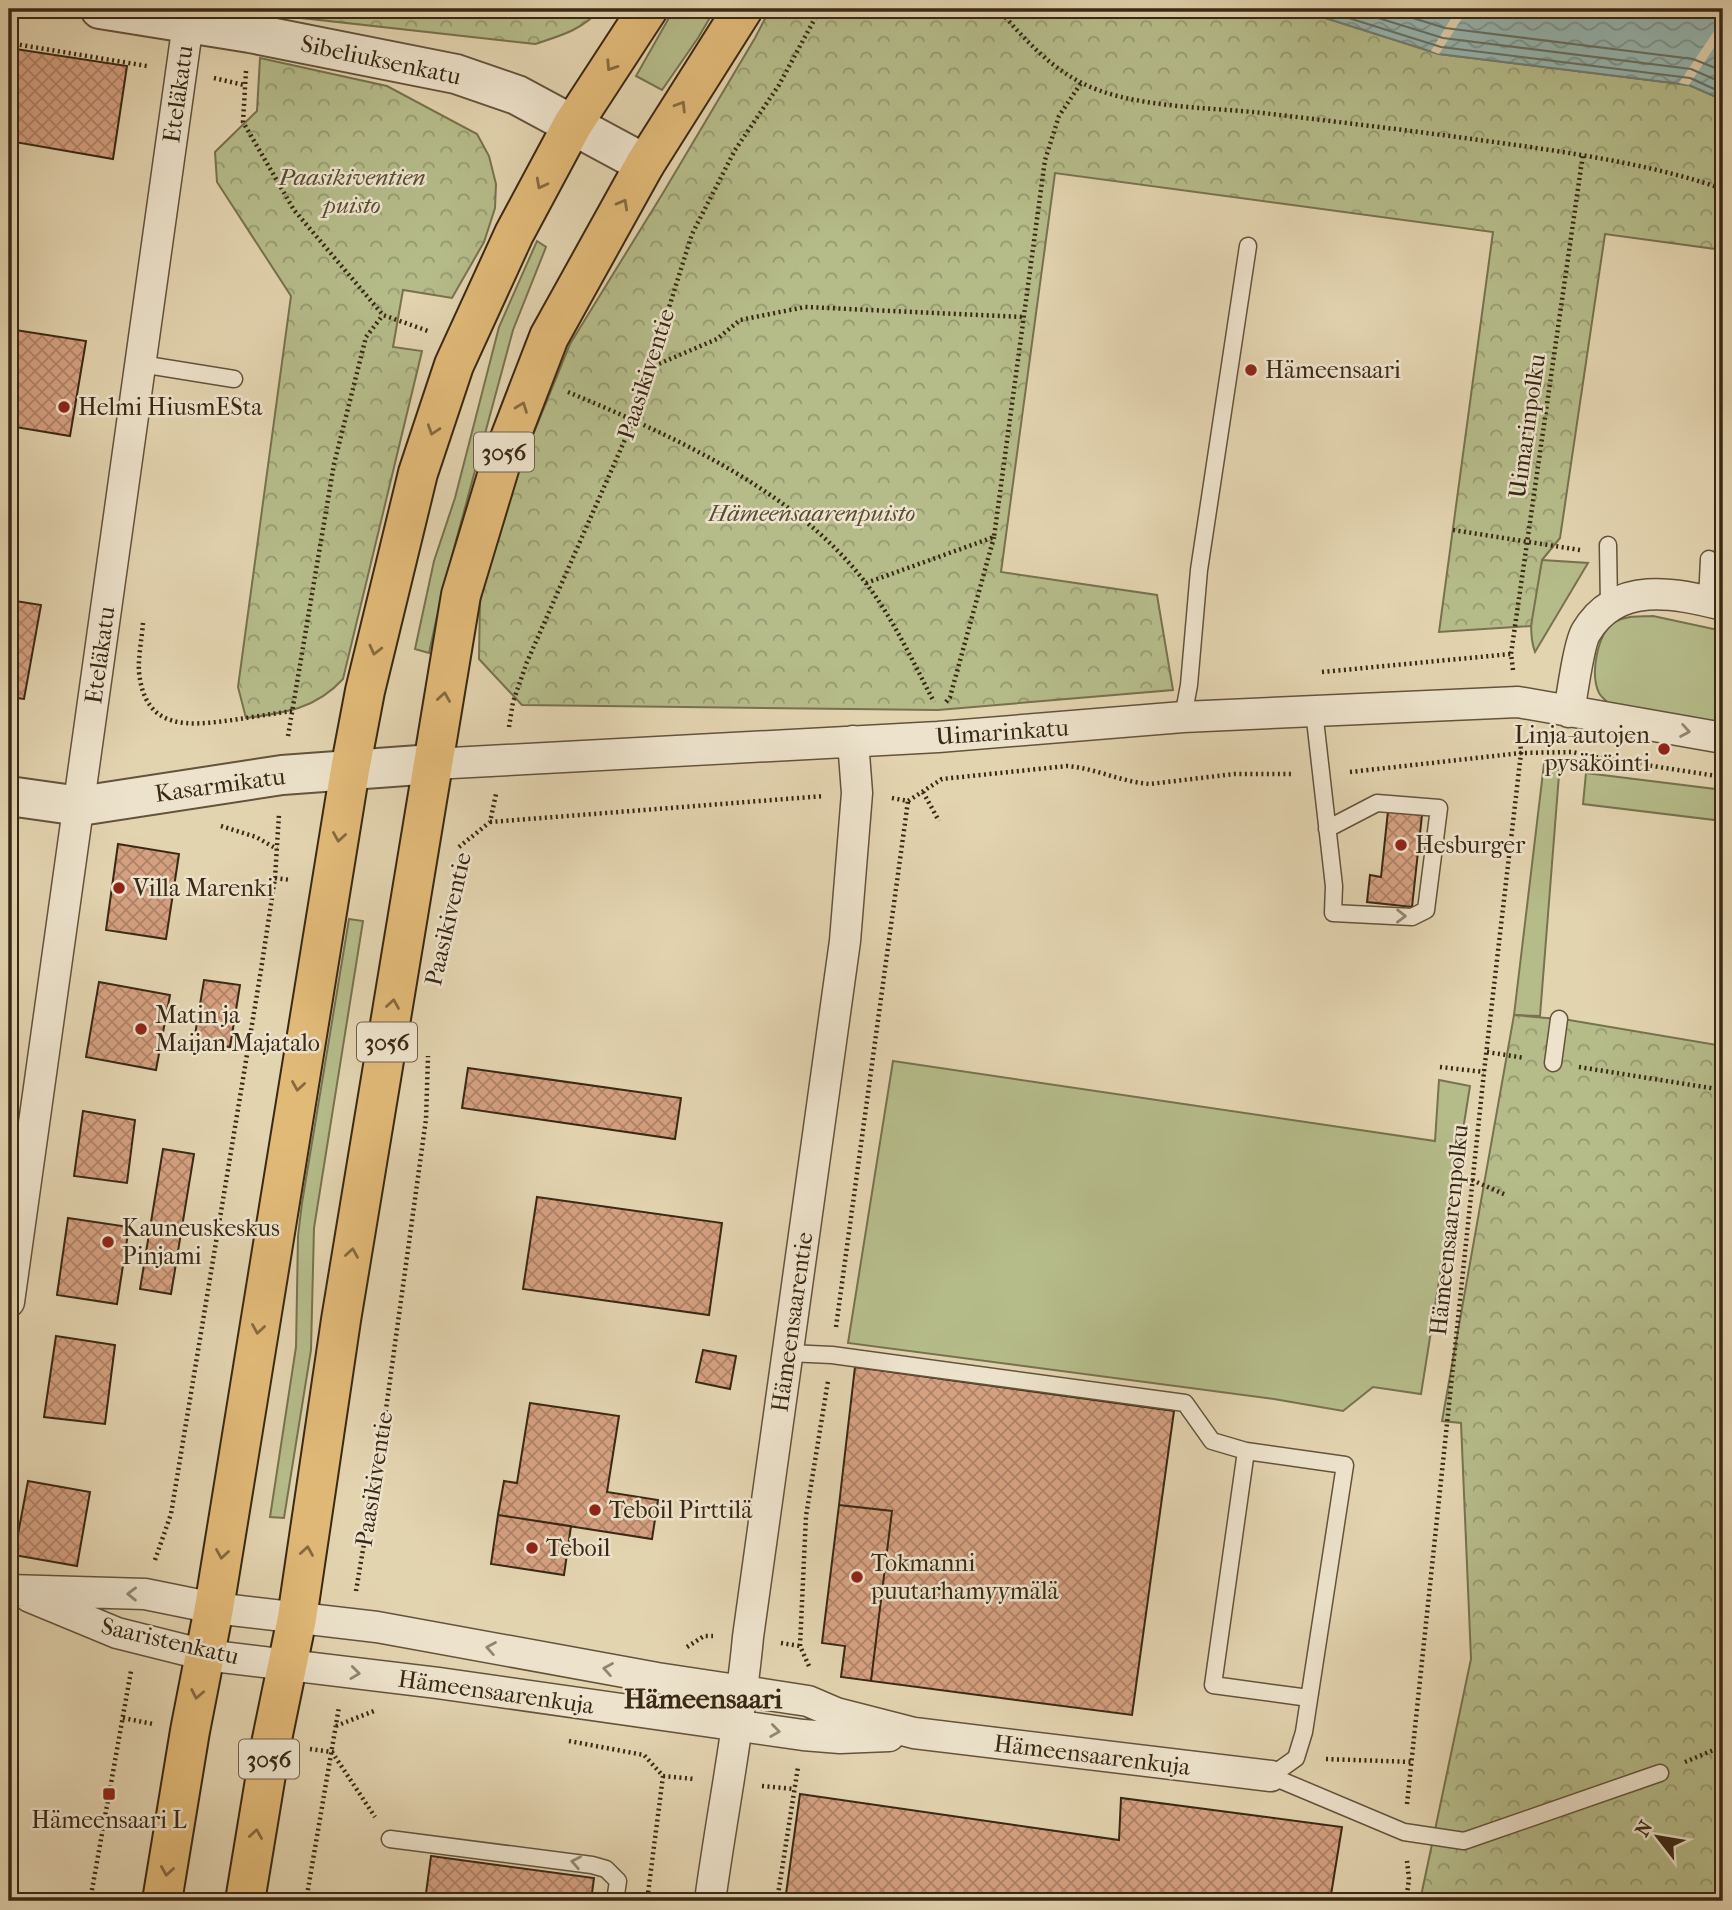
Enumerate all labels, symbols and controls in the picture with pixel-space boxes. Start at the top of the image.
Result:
street label: Sibeliuksenkatu [298,29,464,91]
street label: Eteläkatu [157,43,199,145]
one-way arrow [606,58,619,71]
one-way arrow [673,101,686,114]
park label: Paasikiventien puisto [277,163,426,219]
one-way arrow [535,177,549,190]
one-way arrow [615,198,628,211]
street label: Paasikiventie [612,305,680,443]
street label: Uimarinpolku [1503,352,1551,500]
place label: Hämeensaari [1265,356,1401,384]
marker: Hämeensaari [1243,362,1259,378]
place label: Helmi HiusmESta [78,393,263,421]
marker: Helmi HiusmESta [56,399,72,415]
one-way arrow [513,401,527,413]
one-way arrow [426,423,441,435]
road number: 3056 [474,432,534,472]
park label: Hämeensaarenpuisto [708,499,915,527]
street label: Eteläkatu [79,604,121,706]
one-way arrow [369,643,383,655]
one-way arrow [436,691,451,703]
street label: Uimarinkatu [934,713,1070,751]
place label: Linja-autojen pysäköinti [1514,721,1650,777]
one-way arrow [1679,723,1691,738]
marker: Linja-autojen pysäköinti [1656,741,1672,757]
street label: Kasarmikatu [153,762,287,808]
one-way arrow [332,831,347,843]
place label: Hesburger [1415,831,1526,859]
marker: Hesburger [1393,837,1409,853]
street label: Paasikiventie [419,849,477,988]
place label: Villa Marenki [132,874,274,902]
marker: Villa Marenki [111,880,127,896]
one-way arrow [1396,908,1407,924]
one-way arrow [385,998,400,1010]
place label: Matin ja Maijan Majatalo [155,1001,320,1057]
marker: Matin ja Maijan Majatalo [133,1021,149,1037]
road number: 3056 [357,1023,417,1062]
one-way arrow [291,1080,306,1092]
street label: Hämeensaarenpolku [1424,1123,1474,1337]
place label: Kauneuskeskus Pinjami [122,1214,280,1270]
street label: Hämeensaarentie [765,1230,819,1414]
marker: Kauneuskeskus Pinjami [100,1234,116,1250]
one-way arrow [344,1247,359,1258]
one-way arrow [251,1324,266,1335]
street label: Paasikiventie [350,1410,398,1548]
place label: Teboil Pirttilä [609,1496,753,1524]
marker: Teboil Pirttilä [587,1502,603,1518]
place label: Teboil [546,1534,611,1562]
marker: Teboil [524,1540,540,1556]
one-way arrow [299,1545,314,1556]
one-way arrow [215,1548,230,1560]
place label: Tokmanni puutarhamyymälä [870,1549,1060,1605]
marker: Tokmanni puutarhamyymälä [849,1569,865,1585]
one-way arrow [127,1586,137,1602]
street label: Saaristenkatu [98,1612,242,1671]
one-way arrow [485,1642,497,1657]
one-way arrow [602,1663,614,1678]
street label: Hämeensaarenkuja [396,1664,597,1720]
one-way arrow [349,1665,361,1680]
district label: Hämeensaari [624,1682,783,1715]
one-way arrow [191,1688,206,1700]
one-way arrow [769,1723,780,1738]
street label: Hämeensaarenkuja [992,1729,1193,1781]
road number: 3056 [239,1740,299,1778]
marker: Hämeensaari L [101,1786,117,1802]
north arrow [1624,1801,1694,1871]
place label: Hämeensaari L [31,1806,187,1834]
text: N [1631,1816,1658,1841]
one-way arrow [248,1828,263,1840]
one-way arrow [570,1855,582,1870]
one-way arrow [160,1865,175,1877]

